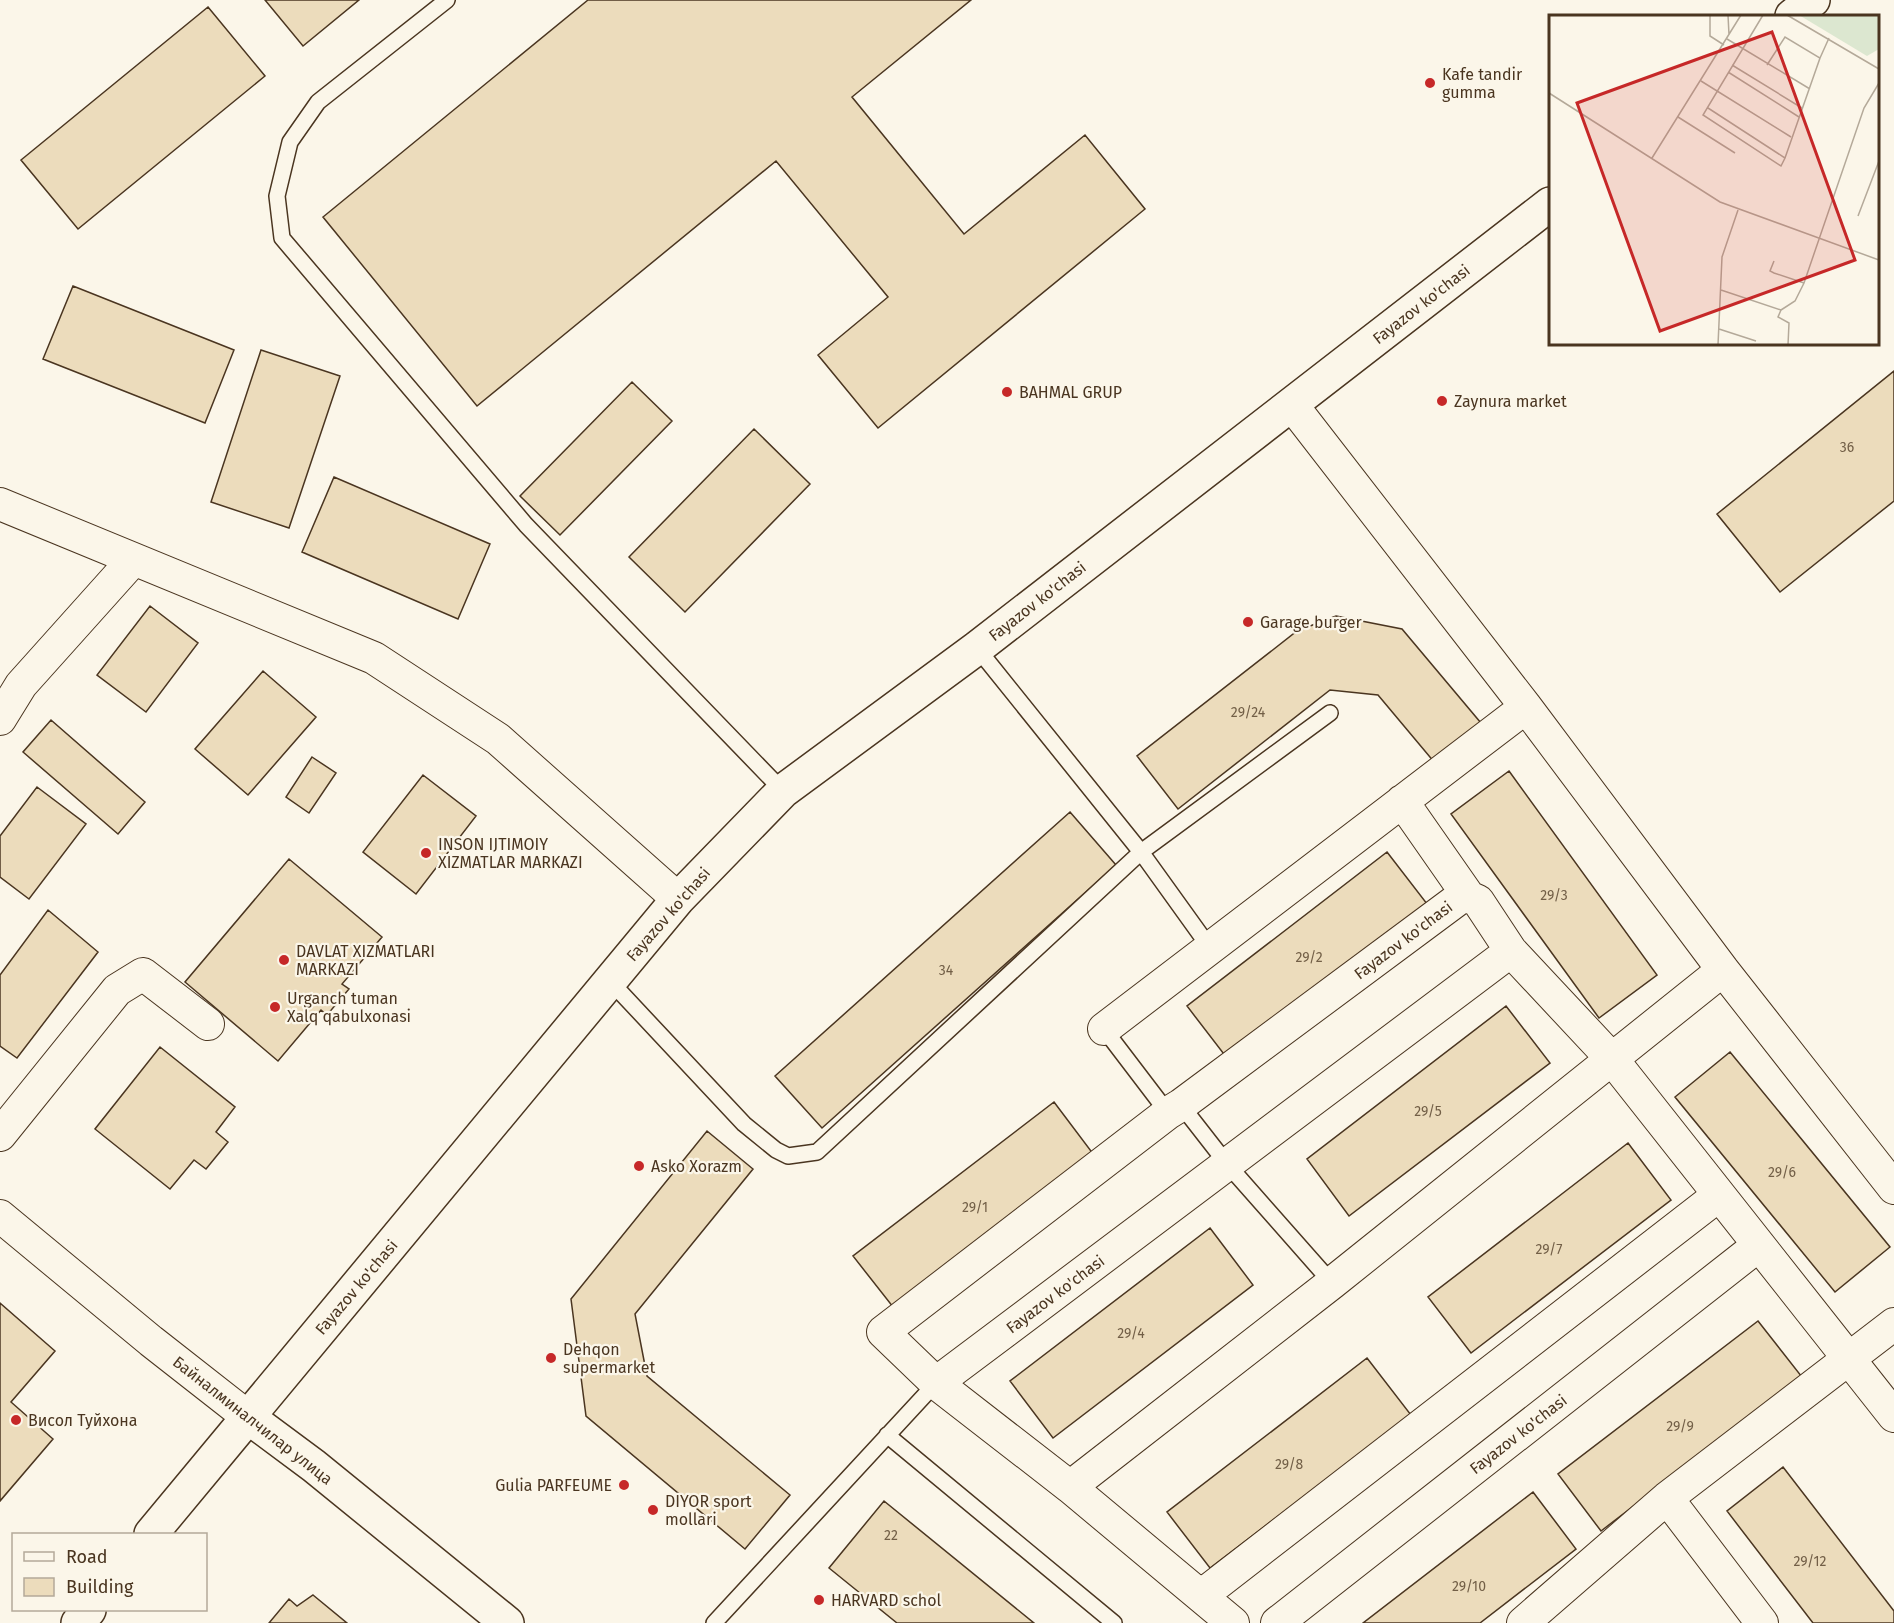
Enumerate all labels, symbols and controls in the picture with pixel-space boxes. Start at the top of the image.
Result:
inset map [1549,15,1879,345]
place label: Kafe tandir gumma [1442,65,1523,102]
marker: Kafe tandir gumma [1423,76,1437,90]
street label: Fayazov ko'chasi [1369,261,1474,348]
place label: BAHMAL GRUP [1019,383,1122,402]
marker: BAHMAL GRUP [1000,385,1014,399]
place label: Zaynura market [1454,392,1567,411]
marker: Zaynura market [1435,394,1449,408]
house number: 36 [1840,439,1854,456]
street label: Fayazov ko'chasi [985,558,1090,645]
place label: Garage burger [1260,613,1363,632]
marker: Garage burger [1241,615,1255,629]
house number: 29/24 [1231,704,1266,721]
place label: INSON IJTIMOIY XIZMATLAR MARKAZI [438,835,583,872]
marker: INSON IJTIMOIY XIZMATLAR MARKAZI [419,846,433,860]
street label: Fayazov ko'chasi [622,864,714,965]
house number: 29/3 [1540,887,1568,904]
street label: Fayazov ko'chasi [1350,897,1456,984]
place label: DAVLAT XIZMATLARI MARKAZI [296,942,435,979]
house number: 29/2 [1295,949,1323,966]
marker: DAVLAT XIZMATLARI MARKAZI [277,953,291,967]
house number: 34 [939,962,954,979]
place label: Urganch tuman Xalq qabulxonasi [287,989,411,1026]
marker: Urganch tuman Xalq qabulxonasi [268,1000,282,1014]
house number: 29/5 [1414,1103,1442,1120]
place label: Asko Xorazm [651,1157,742,1176]
marker: Asko Xorazm [632,1159,646,1173]
house number: 29/6 [1768,1164,1796,1181]
house number: 29/1 [962,1199,988,1216]
street label: Fayazov ko'chasi [311,1236,402,1339]
house number: 29/7 [1535,1241,1563,1258]
street label: Fayazov ko'chasi [1002,1251,1108,1338]
house number: 29/4 [1117,1325,1145,1342]
place label: Dehqon supermarket [563,1340,656,1377]
marker: Dehqon supermarket [544,1351,558,1365]
street label: Байналминалчилар улица [169,1352,336,1489]
street label: Fayazov ko'chasi [1466,1391,1571,1478]
place label: Висол Туйхона [28,1411,138,1430]
marker: Висол Туйхона [9,1413,23,1427]
house number: 29/9 [1666,1418,1694,1435]
house number: 29/8 [1275,1456,1303,1473]
place label: Gulia PARFEUME [495,1476,612,1495]
marker: Gulia PARFEUME [617,1478,631,1492]
place label: DIYOR sport mollari [665,1492,752,1529]
marker: DIYOR sport mollari [646,1503,660,1517]
house number: 22 [884,1527,898,1544]
legend [12,1533,207,1611]
text: Road [66,1546,108,1568]
house number: 29/12 [1793,1553,1827,1570]
text: Building [66,1576,134,1598]
house number: 29/10 [1452,1578,1486,1595]
place label: HARVARD schol [831,1591,942,1610]
marker: HARVARD schol [812,1593,826,1607]

